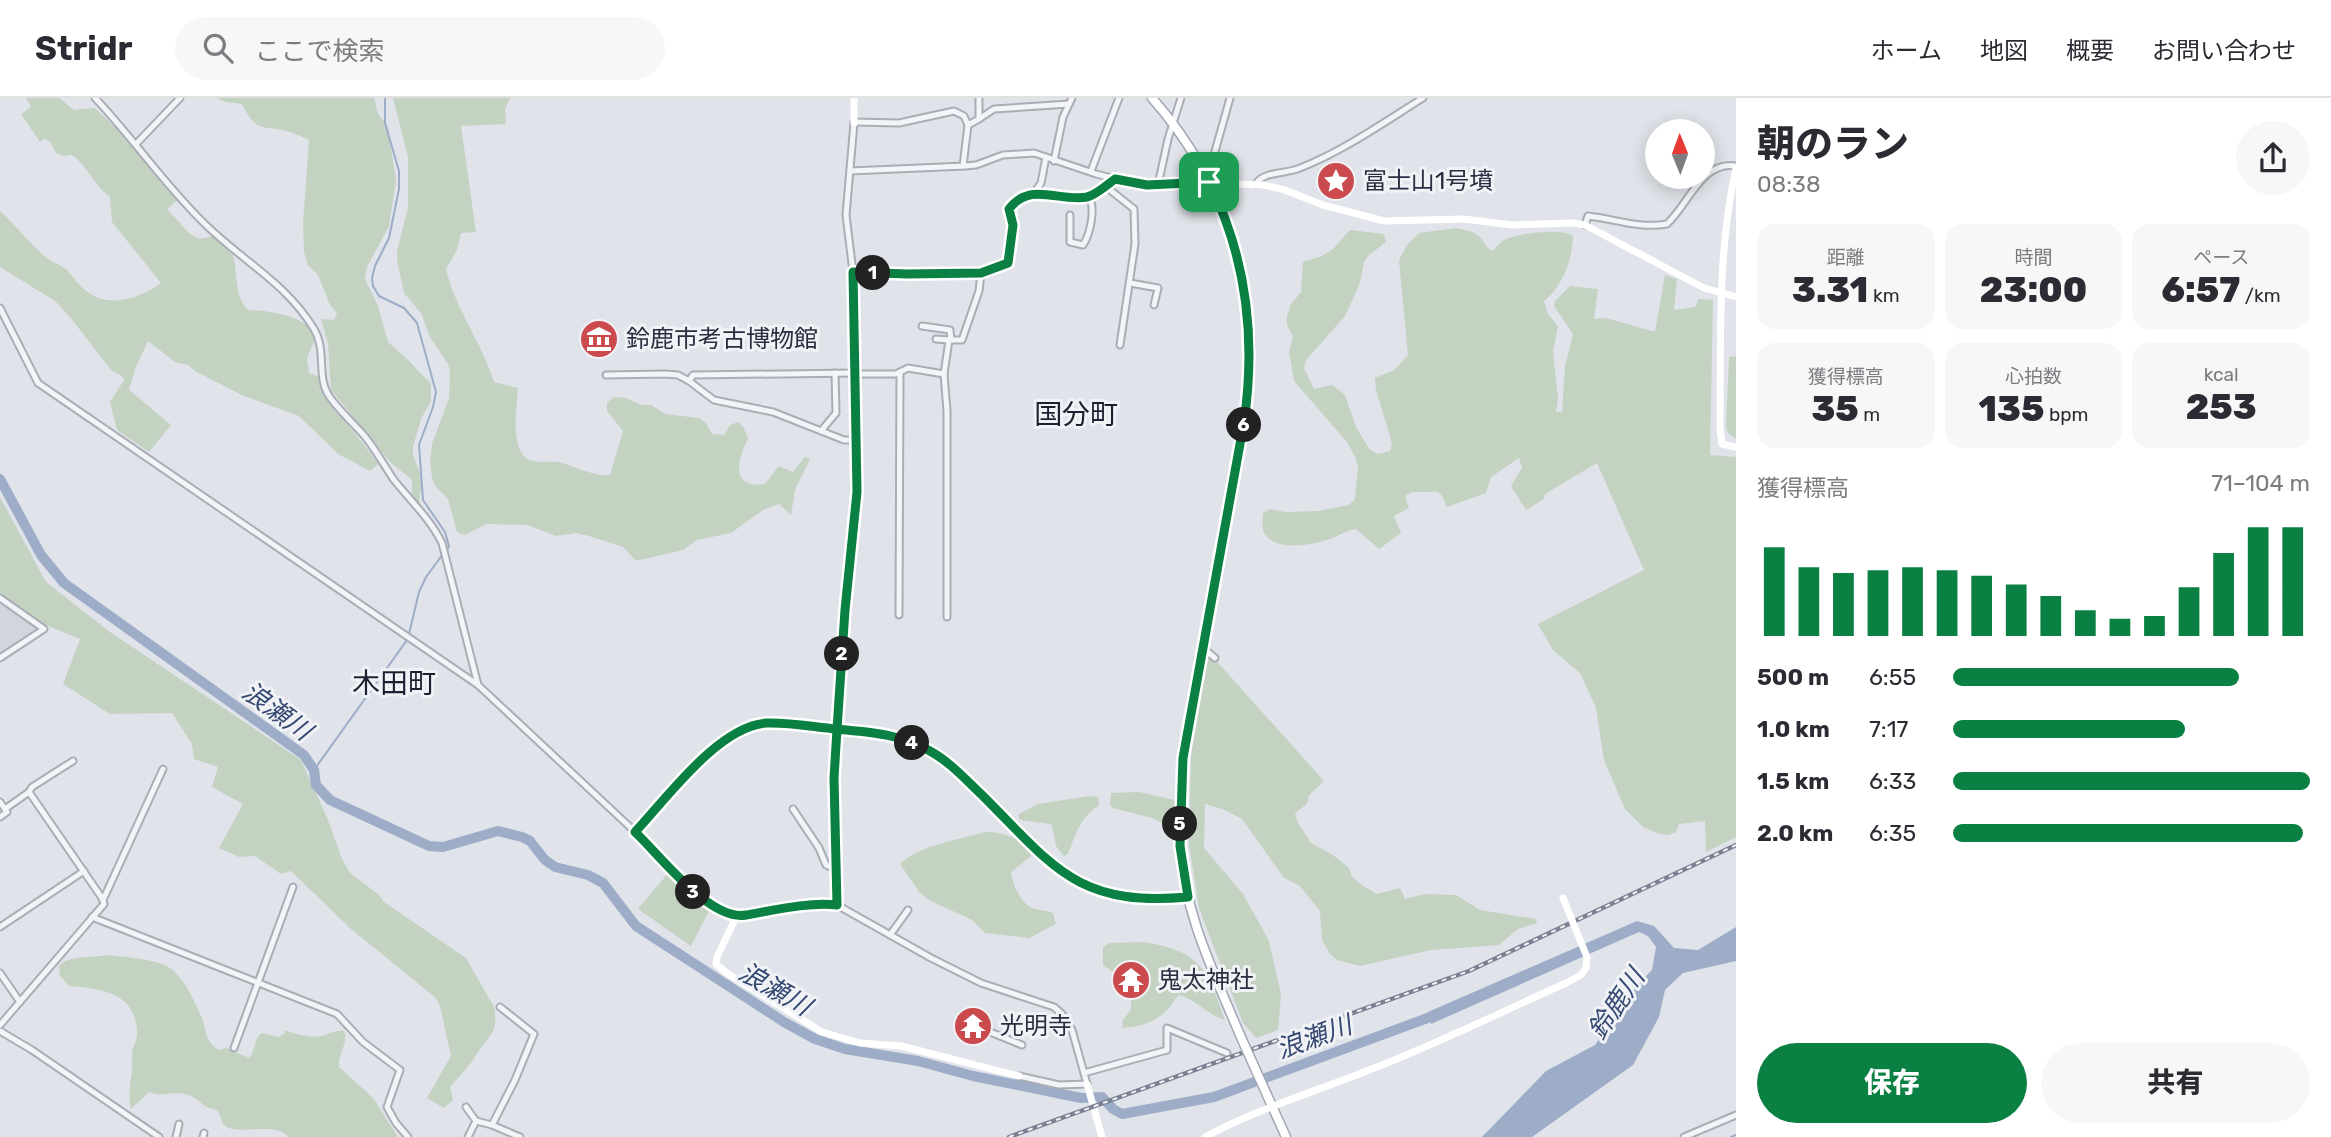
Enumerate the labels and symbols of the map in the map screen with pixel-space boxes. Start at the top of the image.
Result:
north arrow [1645,119,1715,189]
pin [1179,152,1239,212]
place icon: 富士山1号墳 [1315,160,1357,202]
place label: 富士山1号墳 [1363,167,1493,195]
pin: 1 [856,256,890,290]
museum icon: 鈴鹿市考古博物館 [578,318,620,360]
place label: 鈴鹿市考古博物館 [626,325,818,353]
district label: 国分町 [1034,398,1118,431]
pin: 6 [1226,408,1262,442]
pin: 2 [824,636,860,672]
district label: 木田町 [352,667,436,700]
water label: 浪瀬川 [236,676,320,749]
pin: 4 [894,726,930,760]
pin: 5 [1162,806,1198,842]
pin: 3 [676,874,710,910]
water label: 浪瀬川 [733,957,819,1024]
temple icon: 鬼太神社 [1110,959,1152,1001]
water label: 鈴鹿川 [1582,961,1653,1045]
place label: 鬼太神社 [1158,966,1254,994]
temple icon: 光明寺 [952,1005,994,1047]
water label: 浪瀬川 [1272,1009,1359,1065]
place label: 光明寺 [1000,1012,1072,1040]

